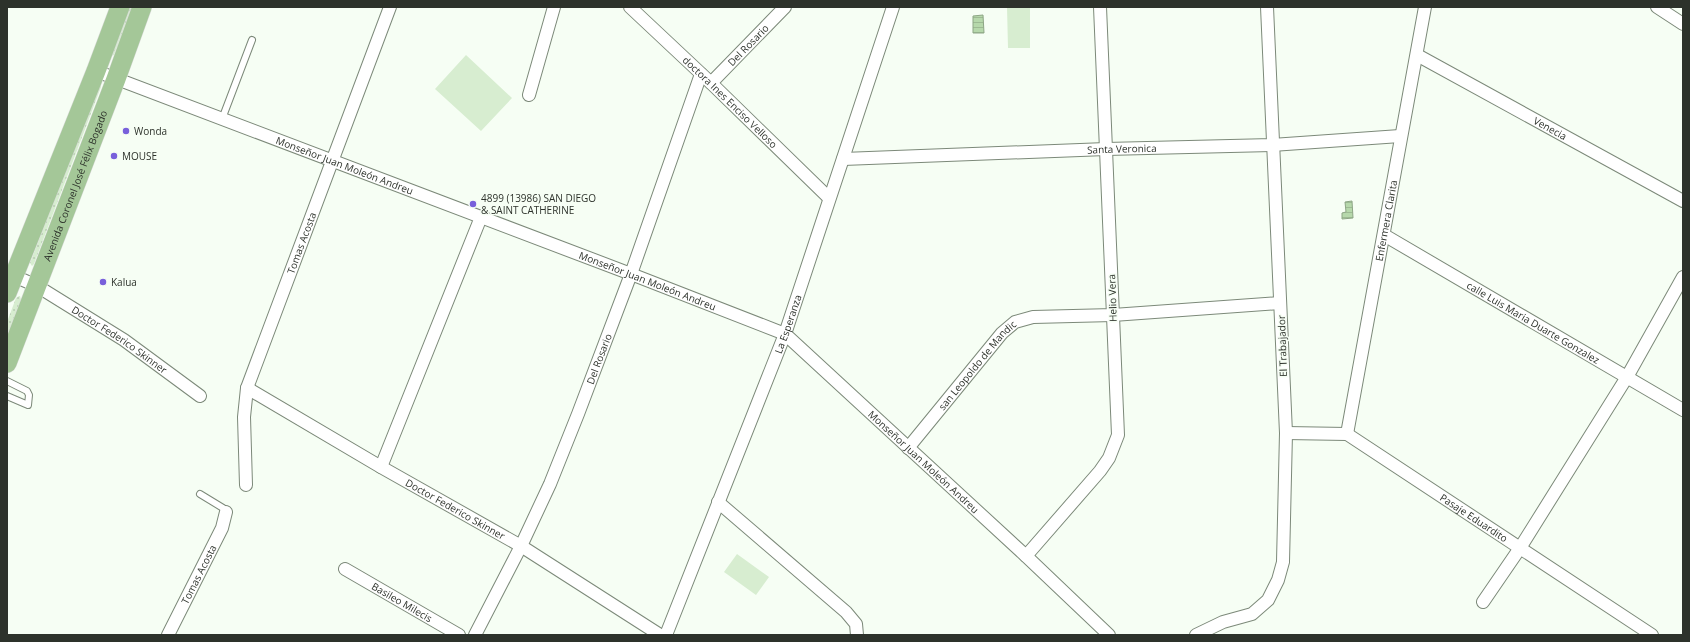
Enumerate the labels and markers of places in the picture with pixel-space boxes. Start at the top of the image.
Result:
place label: Wonda [134,124,167,138]
marker: Wonda [121,126,131,136]
place label: MOUSE [122,149,157,163]
marker: MOUSE [109,151,119,161]
place label: 4899 (13986) SAN DIEGO & SAINT CATHERINE [481,191,596,217]
marker: 4899 (13986) SAN DIEGO & SAINT CATHERINE [468,199,478,209]
place label: Kalua [111,275,137,289]
marker: Kalua [98,277,108,287]

